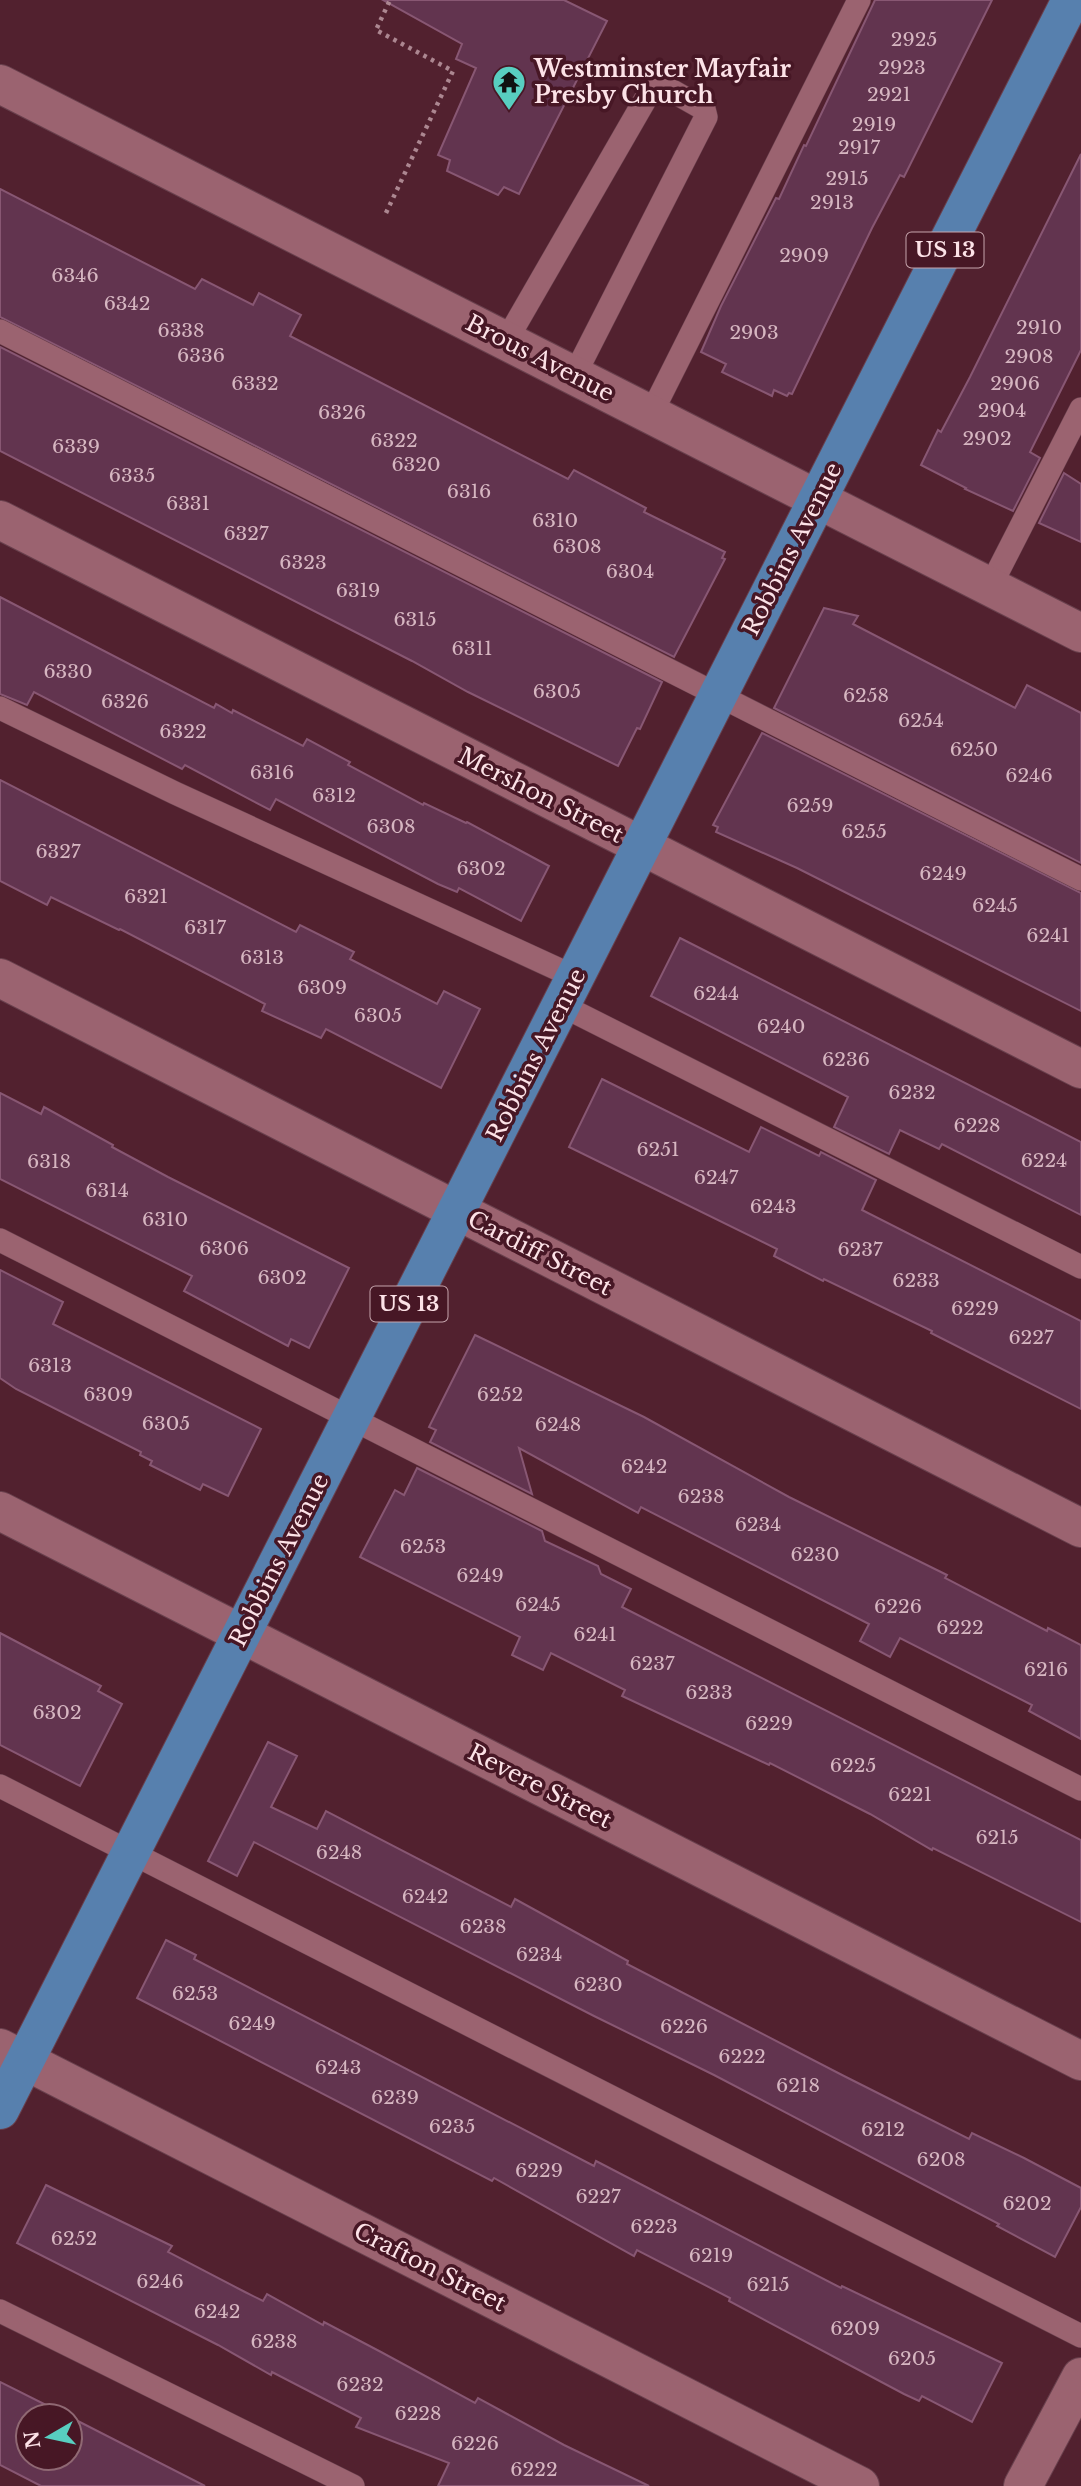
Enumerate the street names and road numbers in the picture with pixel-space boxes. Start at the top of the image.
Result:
road number: US 13 [906,232,984,268]
street label: Brous Avenue [461,309,619,407]
street label: Robbins Avenue [736,458,848,640]
street label: Mershon Street [454,741,629,849]
street label: Robbins Avenue [480,964,592,1146]
street label: Cardiff Street [463,1205,617,1301]
road number: US 13 [370,1286,448,1322]
street label: Robbins Avenue [223,1469,335,1651]
street label: Revere Street [464,1738,617,1834]
street label: Crafton Street [349,2217,511,2318]

